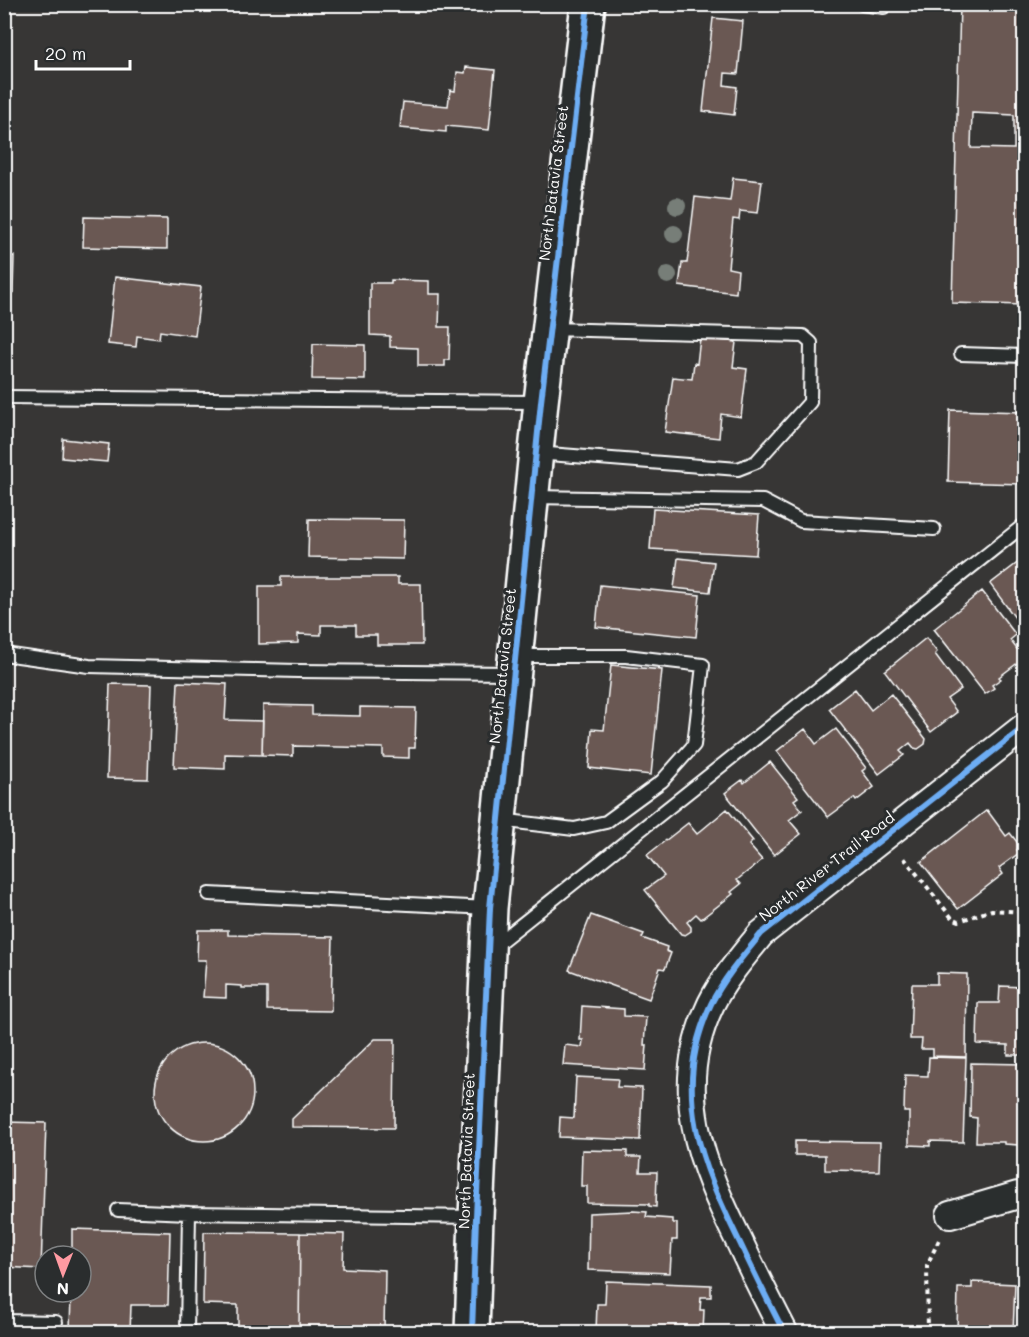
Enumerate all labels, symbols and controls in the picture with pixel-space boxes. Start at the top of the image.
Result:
scale bar [36,33,130,71]
text: 20 m [45,41,86,65]
street label: North Batavia Street [534,104,572,262]
street label: North Batavia Street [484,587,520,745]
street label: North River Trail Road [754,807,898,925]
street label: North Batavia Street [453,1072,479,1229]
north arrow [33,1244,93,1304]
text: N [56,1279,69,1300]

